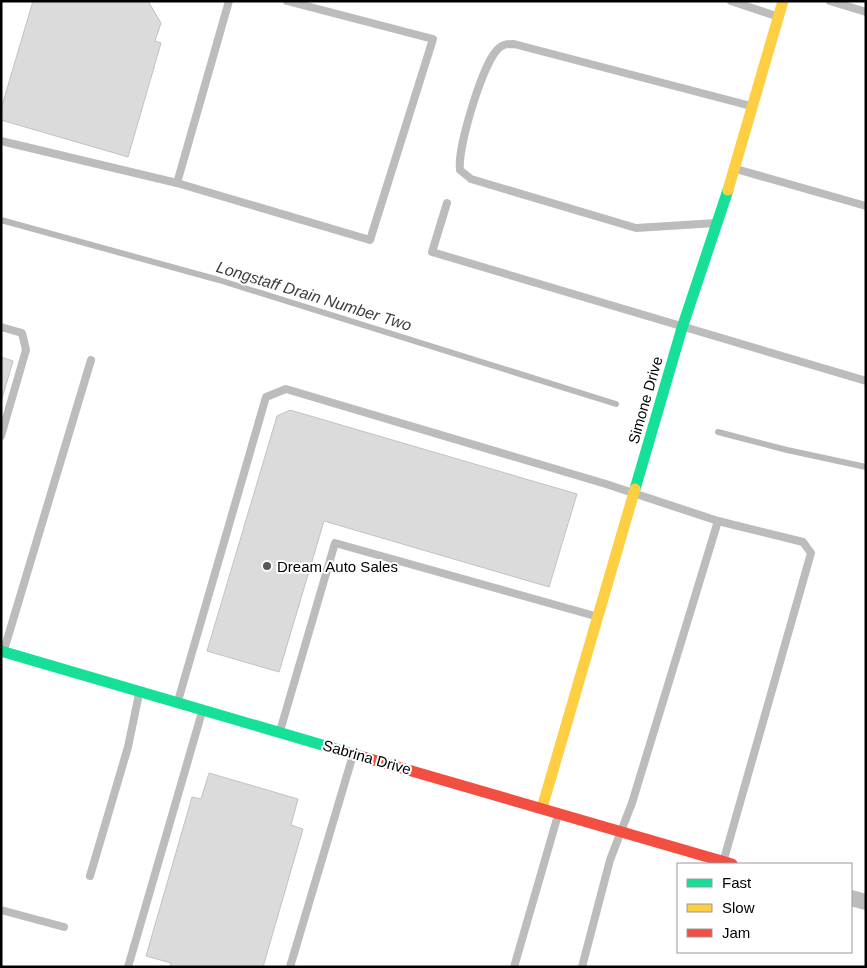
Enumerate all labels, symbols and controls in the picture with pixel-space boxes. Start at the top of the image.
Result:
water label: Longstaff Drain Number Two [214,258,414,334]
street label: Simone Drive [624,354,666,446]
place label: Dream Auto Sales [277,558,398,575]
marker: Dream Auto Sales [261,560,273,572]
street label: Sabrina Drive [321,736,413,778]
legend [677,863,852,953]
text: Fast [722,874,752,891]
text: Slow [722,899,755,916]
text: Jam [722,924,750,941]

